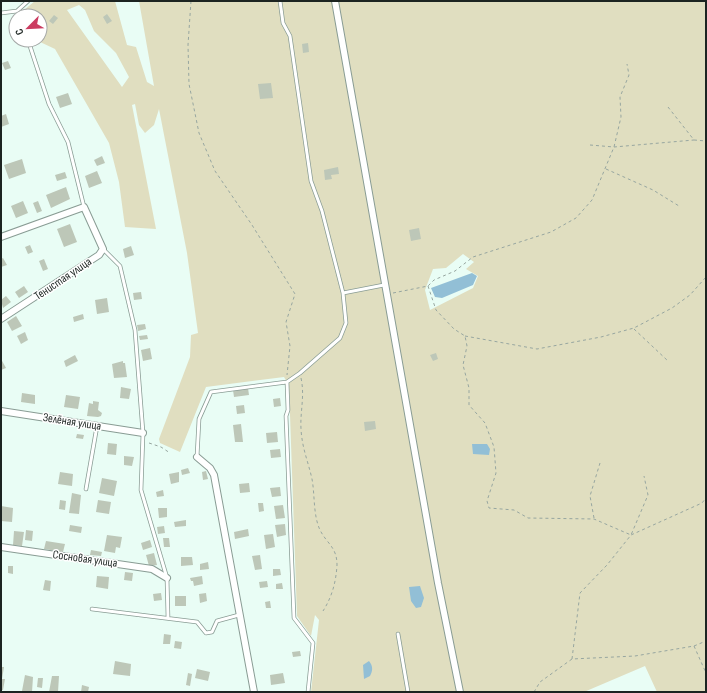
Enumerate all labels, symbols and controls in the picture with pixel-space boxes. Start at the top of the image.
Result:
north arrow [8,8,48,48]
text: С [12,26,26,37]
street label: Тенистая улица [31,254,95,304]
street label: Зелёная улица [42,410,103,434]
street label: Сосновая улица [52,547,119,571]

